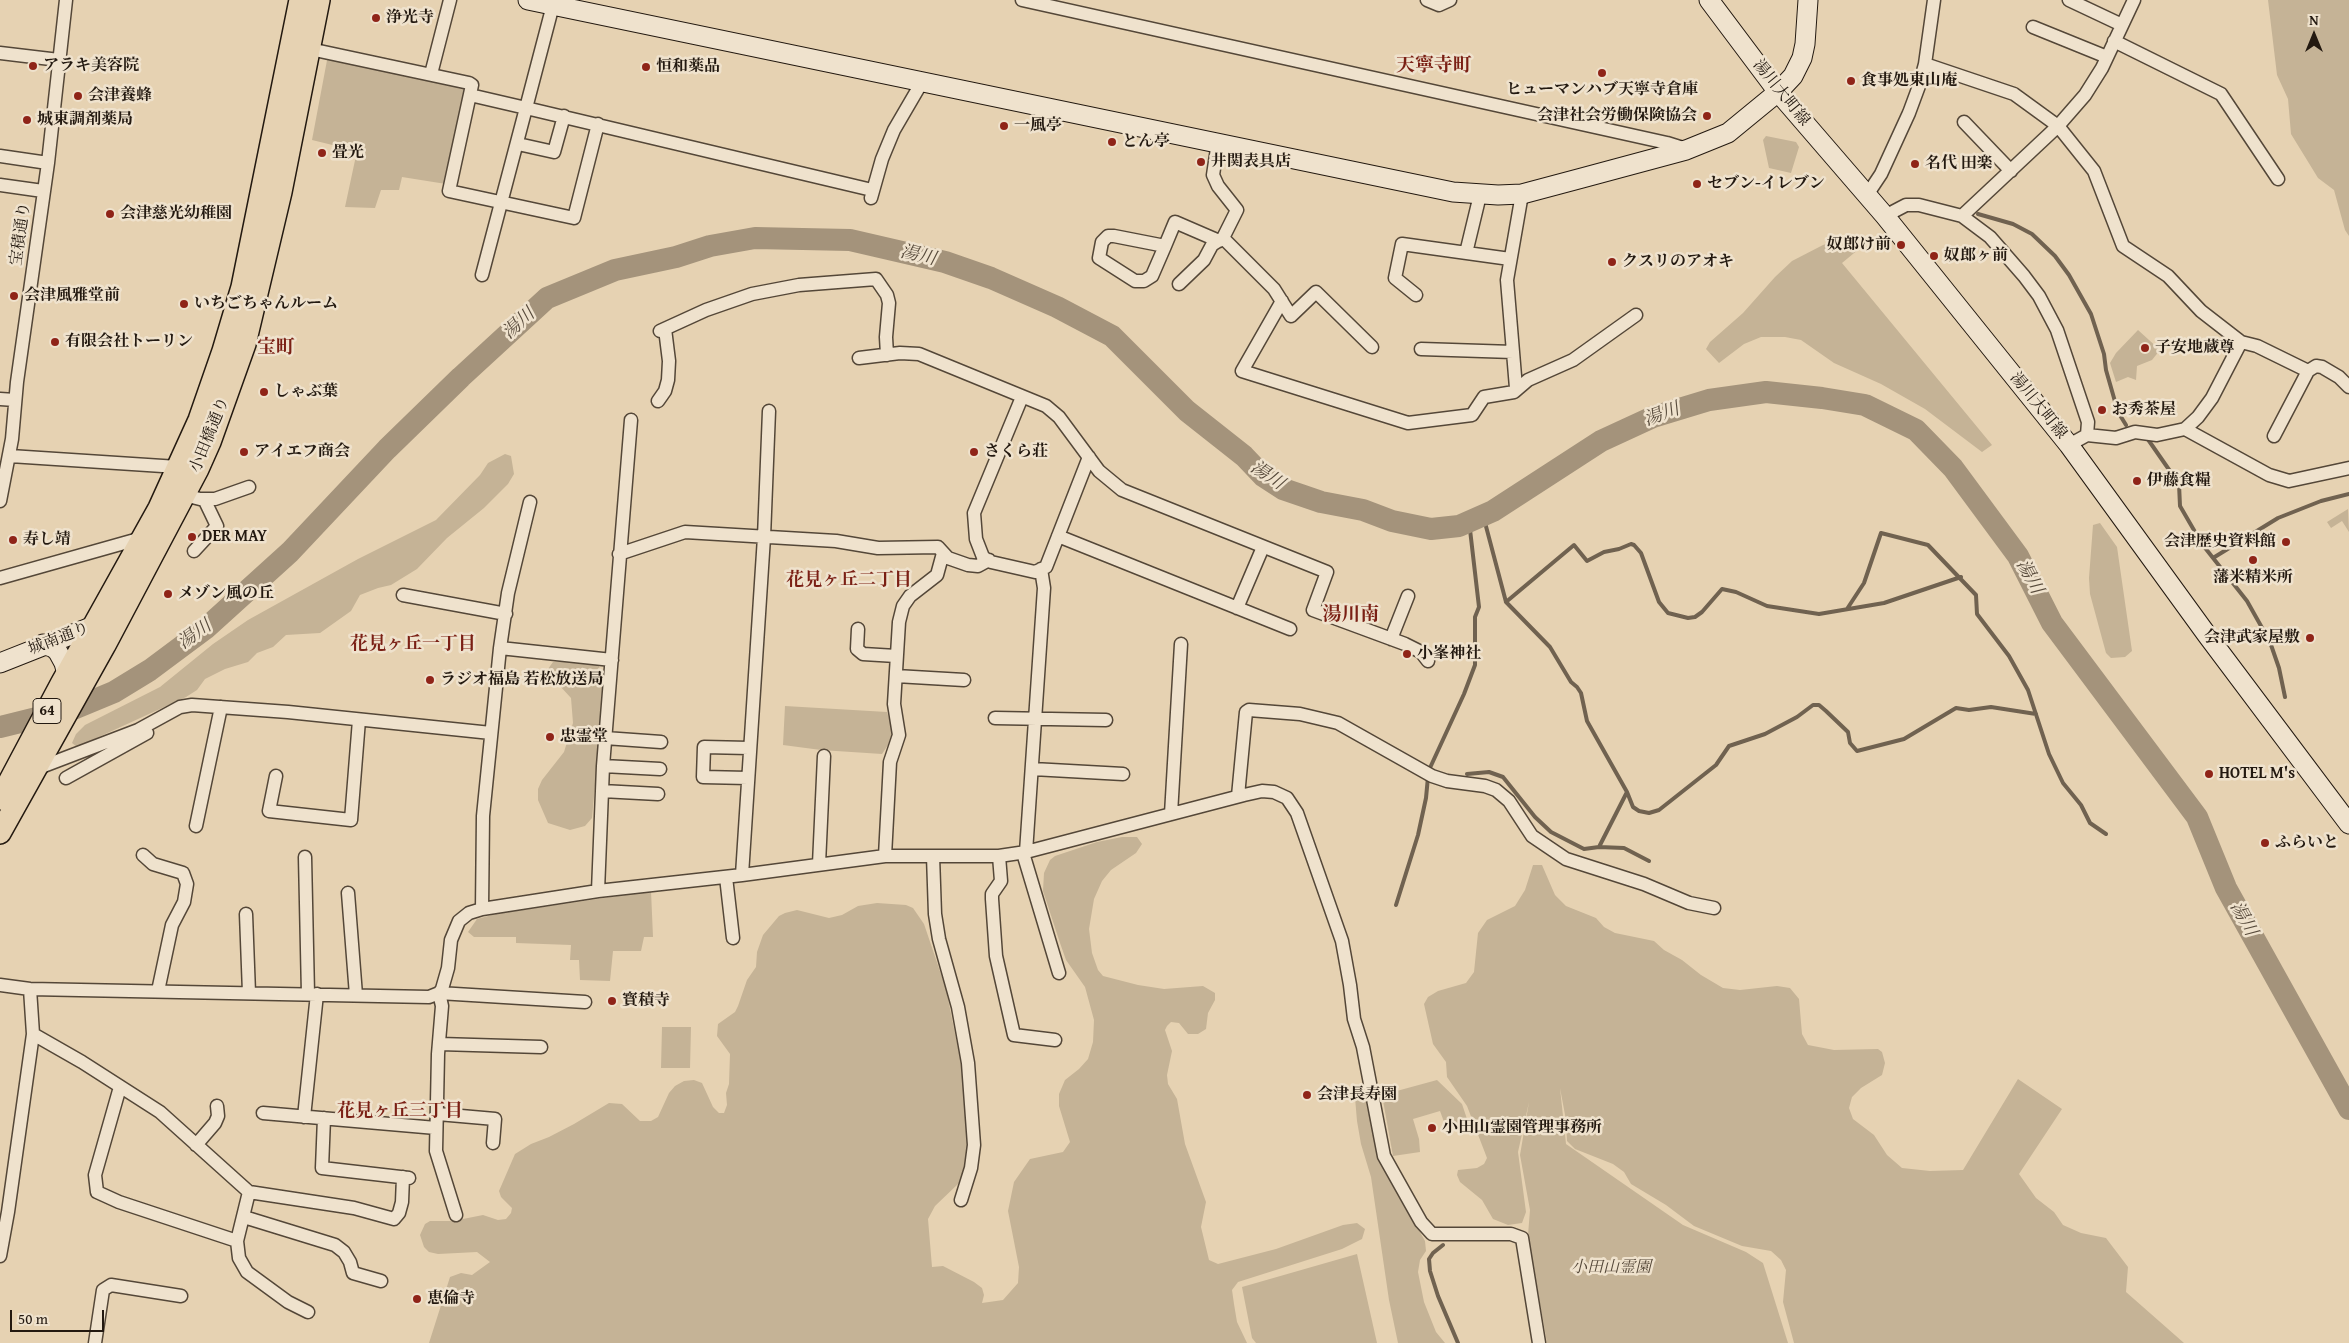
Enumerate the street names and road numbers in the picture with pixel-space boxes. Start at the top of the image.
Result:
street label: 湯川大町線 [1748,56,1814,130]
street label: 宝積通り [7,201,35,267]
street label: 湯川大町線 [2005,369,2071,443]
street label: 小田橋通り [186,394,234,476]
street label: 城南通り [26,619,92,659]
road number: 64 [33,698,61,724]

